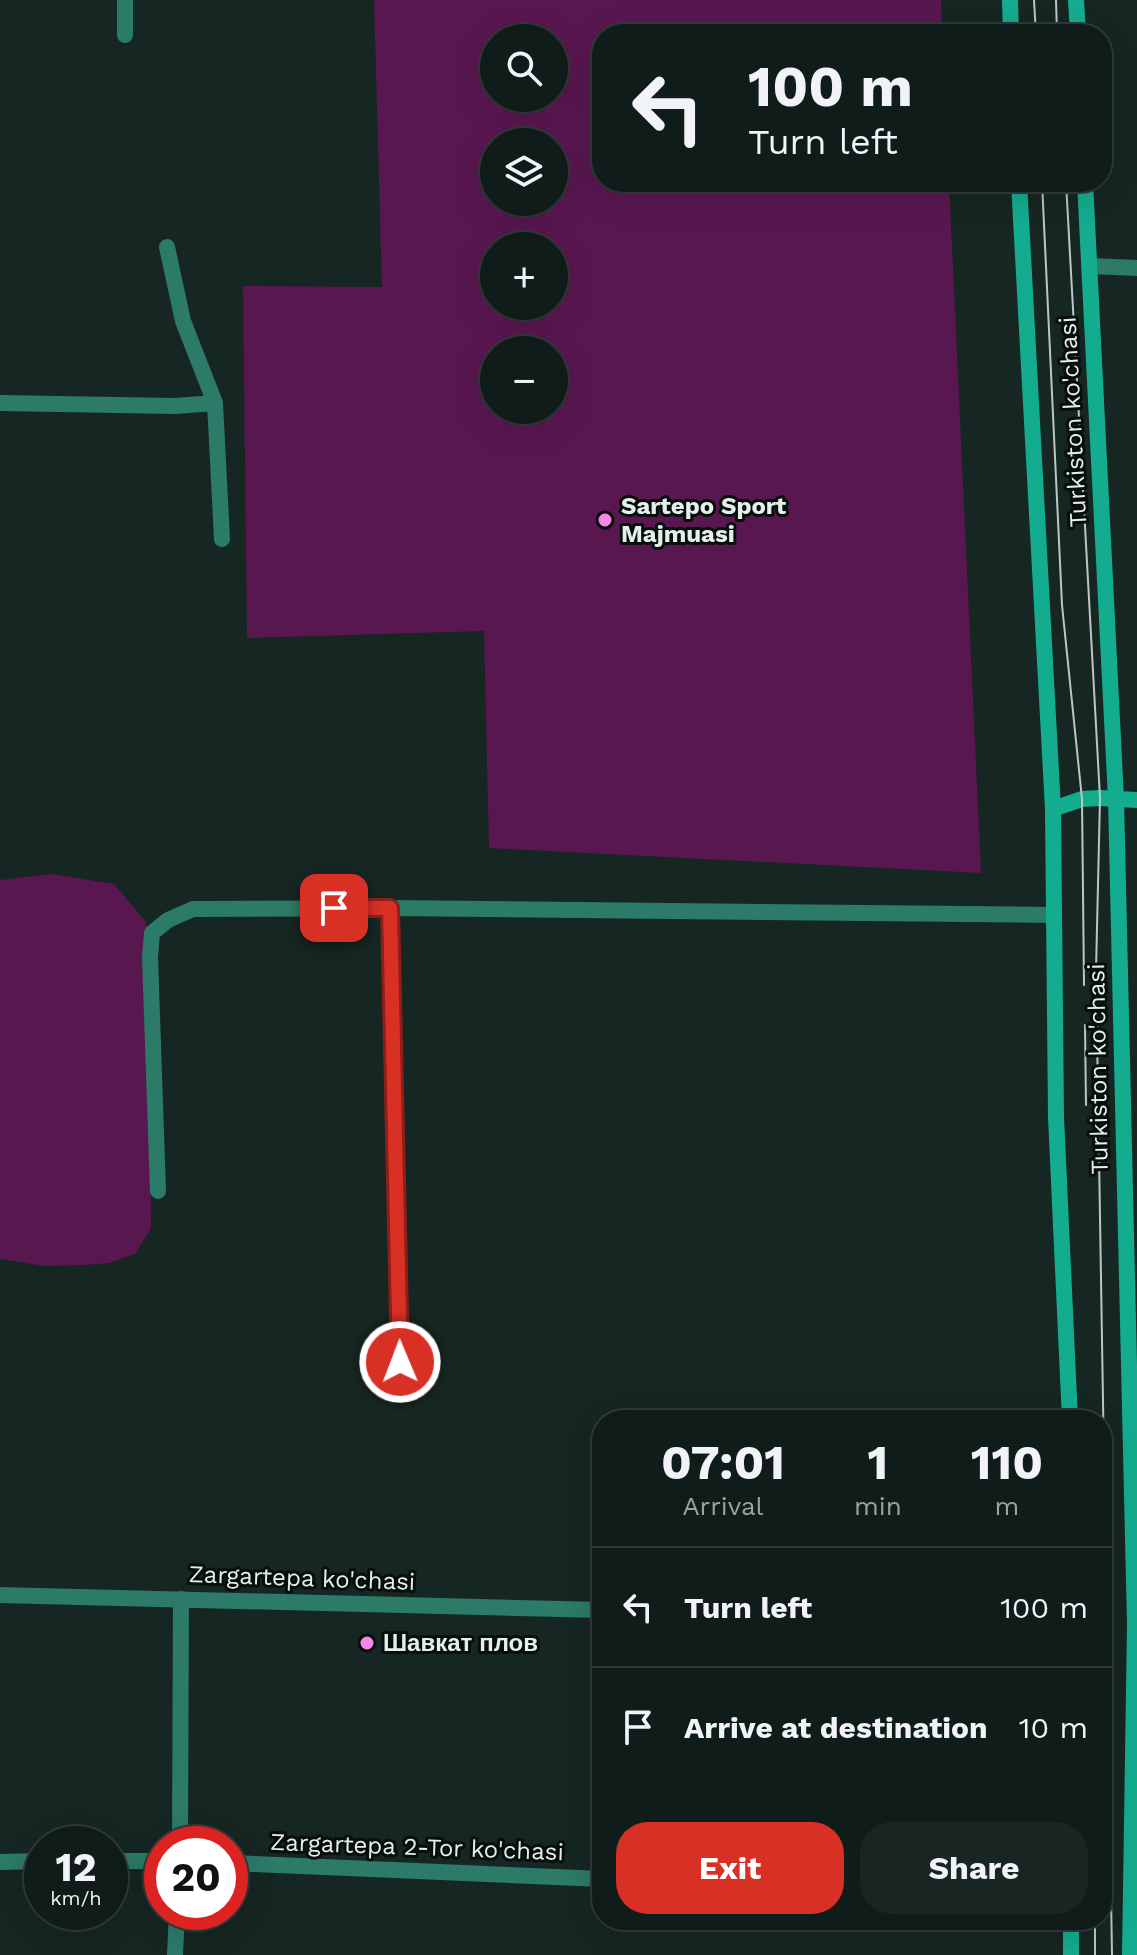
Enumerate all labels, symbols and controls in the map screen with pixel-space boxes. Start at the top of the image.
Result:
map controls [480,24,568,424]
button: search [480,24,568,112]
text: 100 m [748,54,913,120]
icon: left [616,56,720,160]
text: Turn left [748,121,898,163]
button: layers [480,128,568,216]
button: + [480,232,568,320]
street label: Turkiston ko'chasi [1054,316,1092,528]
button: − [480,336,568,424]
place label: Sartepo Sport Majmuasi [621,492,787,548]
marker: Sartepo Sport Majmuasi [596,511,614,529]
pin [300,874,368,942]
icon: arrive [312,886,356,930]
street label: Turkiston ko'chasi [1082,963,1114,1175]
position arrow [358,1320,442,1404]
text: 07:01 [661,1434,785,1491]
text: 1 [868,1434,888,1491]
text: 110 [971,1434,1043,1491]
text: Arrival [682,1491,764,1521]
text: min [854,1491,902,1521]
text: m [995,1491,1019,1521]
street label: Zargartepa ko'chasi [188,1560,416,1596]
icon: left [616,1585,660,1629]
text: Turn left [684,1590,812,1625]
text: 100 m [1000,1590,1088,1625]
place label: Шавкат плов [383,1629,538,1657]
marker: Шавкат плов [358,1634,376,1652]
icon: arrive [616,1705,660,1749]
text: Arrive at destination [684,1710,988,1745]
text: 10 m [1019,1710,1088,1745]
button: Exit [616,1822,844,1914]
button: Share [860,1822,1088,1914]
speed limit sign: 20 [144,1826,248,1930]
street label: Zargartepa 2-Tor ko'chasi [270,1828,564,1866]
text: 12 [55,1844,97,1891]
text: km/h [50,1886,102,1910]

